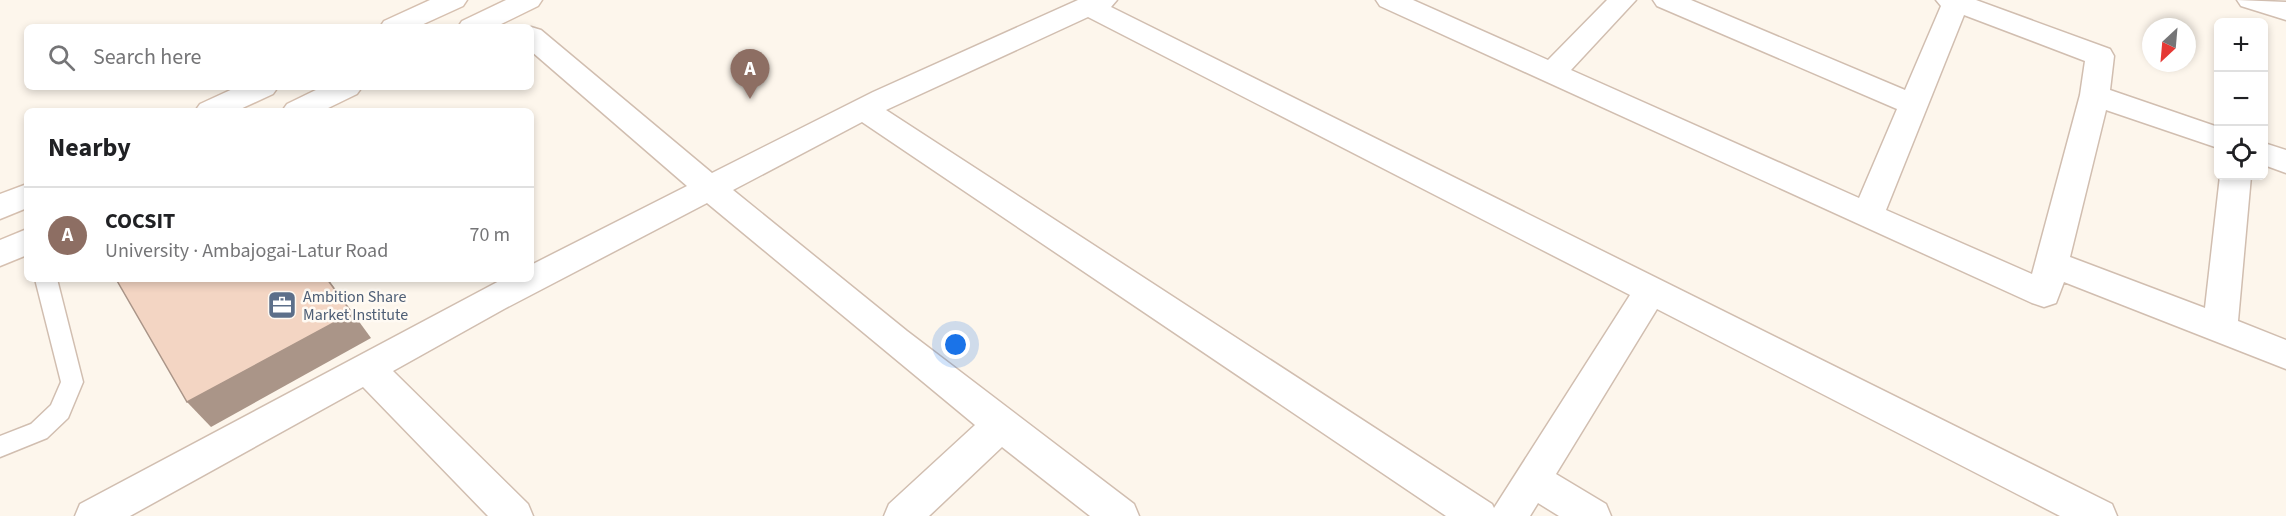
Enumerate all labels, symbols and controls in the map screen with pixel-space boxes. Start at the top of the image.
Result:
north arrow [2142,18,2196,72]
map controls [2214,18,2268,180]
button: + [2214,18,2268,72]
search box [24,24,534,90]
icon: search [45,41,78,74]
text: Search here [93,41,201,73]
pin: A [730,50,770,99]
button: − [2214,72,2268,126]
button: locate [2214,126,2268,180]
text: Nearby [48,129,131,166]
text: COCSIT [105,205,175,237]
text: A [62,221,73,249]
text: 70 m [470,221,510,249]
text: University · Ambajogai-Latur Road [105,237,388,265]
place label: Ambition Share Market Institute [303,286,408,326]
office icon: Ambition Share Market Institute [266,289,298,321]
your location [941,330,970,359]

